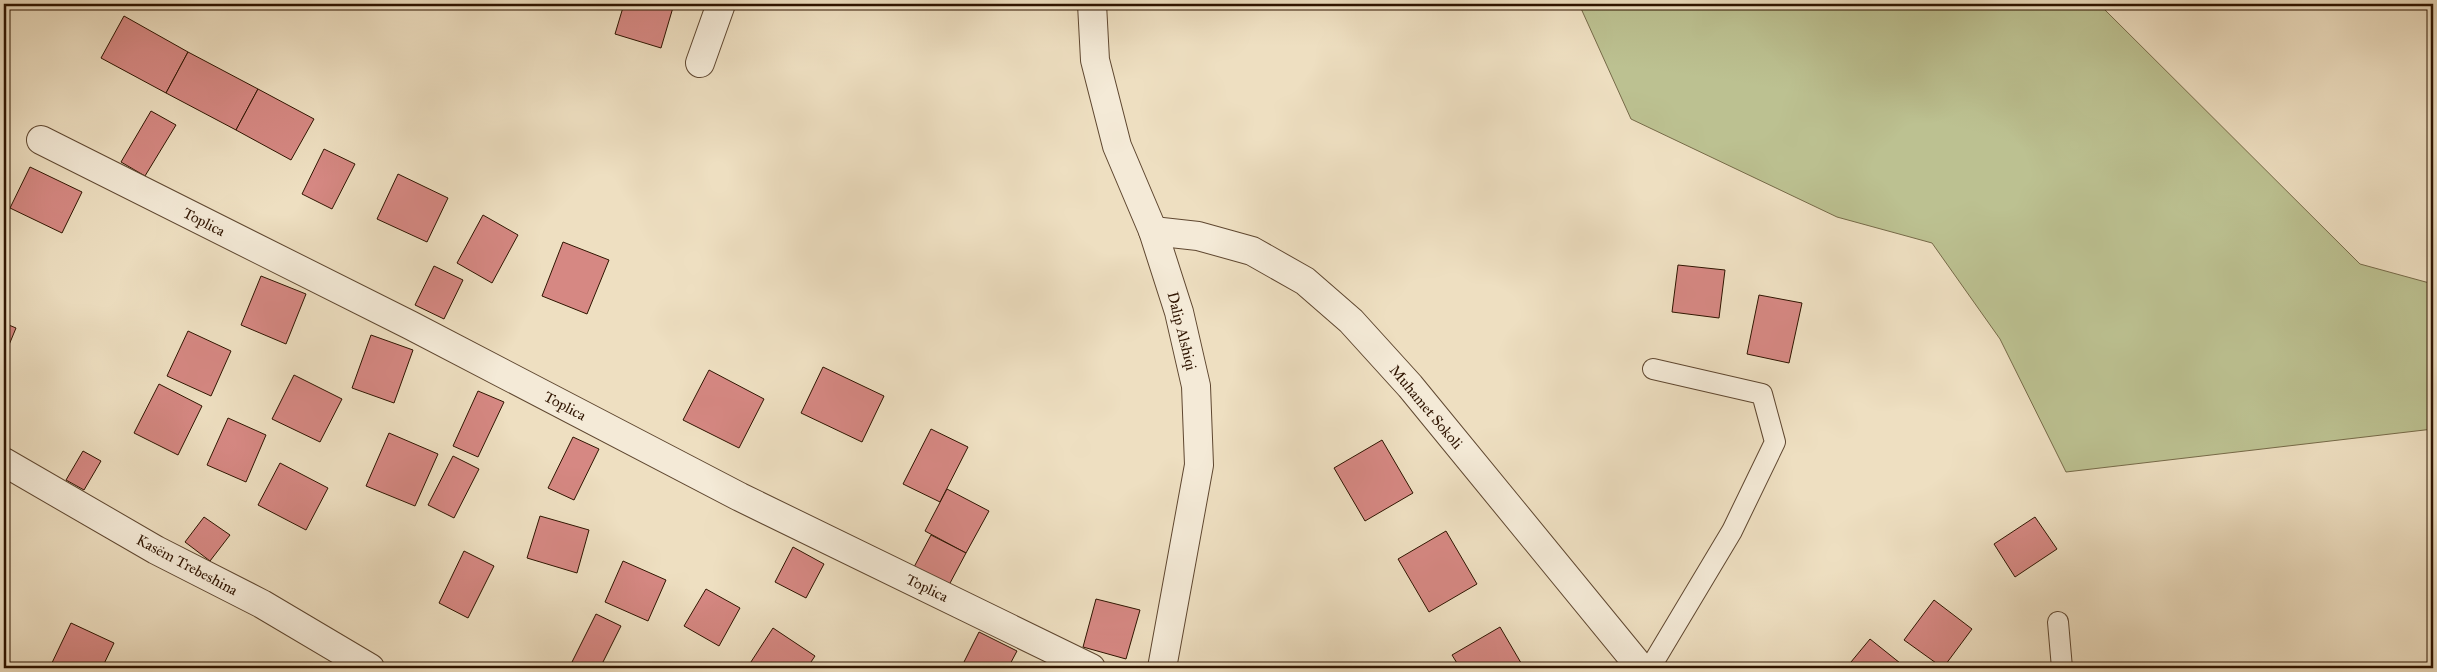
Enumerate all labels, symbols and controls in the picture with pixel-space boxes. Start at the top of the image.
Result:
street label: Toplica [180,204,229,241]
street label: Dalip Alshiqi [1163,290,1200,372]
street label: Muhamet Sokoli [1386,361,1466,453]
street label: Toplica [541,388,590,425]
street label: Kasëm Trebeshina [133,531,241,600]
street label: Toplica [903,570,952,606]

